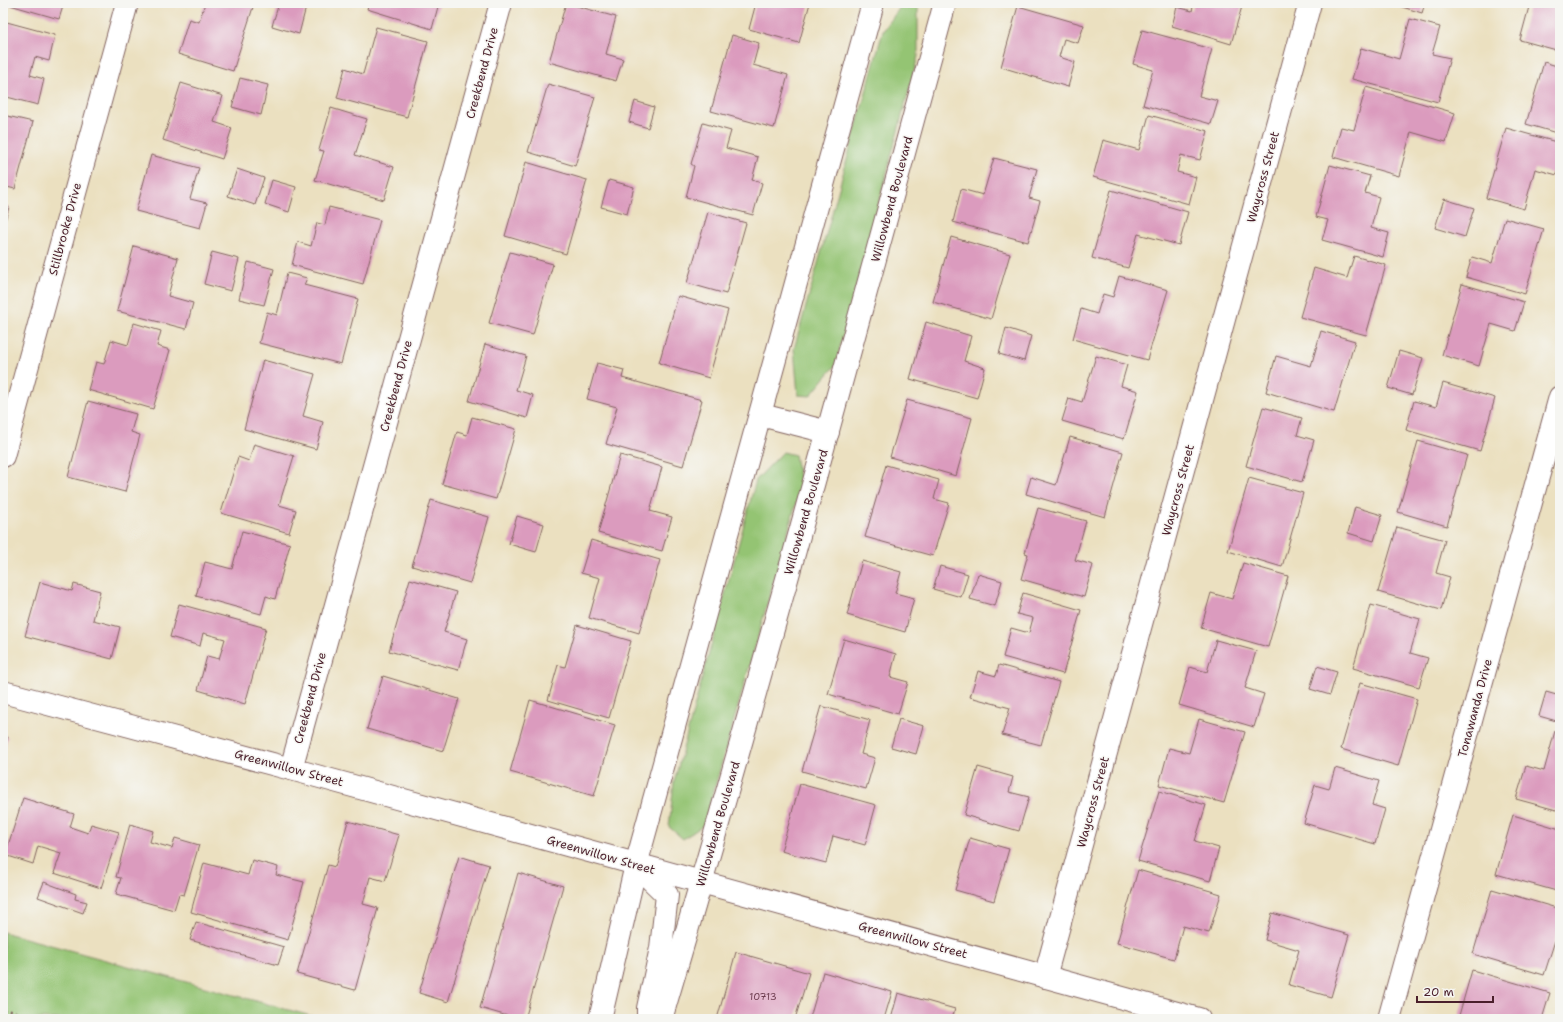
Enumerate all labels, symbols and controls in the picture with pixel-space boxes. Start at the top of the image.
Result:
street label: Creekbend Drive [462,25,502,121]
street label: Waycross Street [1243,130,1283,224]
street label: Willowbend Boulevard [867,134,917,264]
street label: Stillbrooke Drive [45,181,85,277]
street label: Creekbend Drive [376,338,416,434]
street label: Waycross Street [1158,443,1198,537]
street label: Willowbend Boulevard [780,447,832,577]
street label: Creekbend Drive [290,650,330,746]
street label: Tonawanda Drive [1454,657,1496,759]
street label: Greenwillow Street [233,746,345,790]
street label: Waycross Street [1073,755,1113,849]
street label: Willowbend Boulevard [692,759,744,889]
street label: Greenwillow Street [545,832,657,878]
street label: Greenwillow Street [857,918,969,962]
scale bar [1417,978,1493,1004]
text: 20 m [1423,984,1454,1000]
house number: 10713 [749,990,777,1003]

